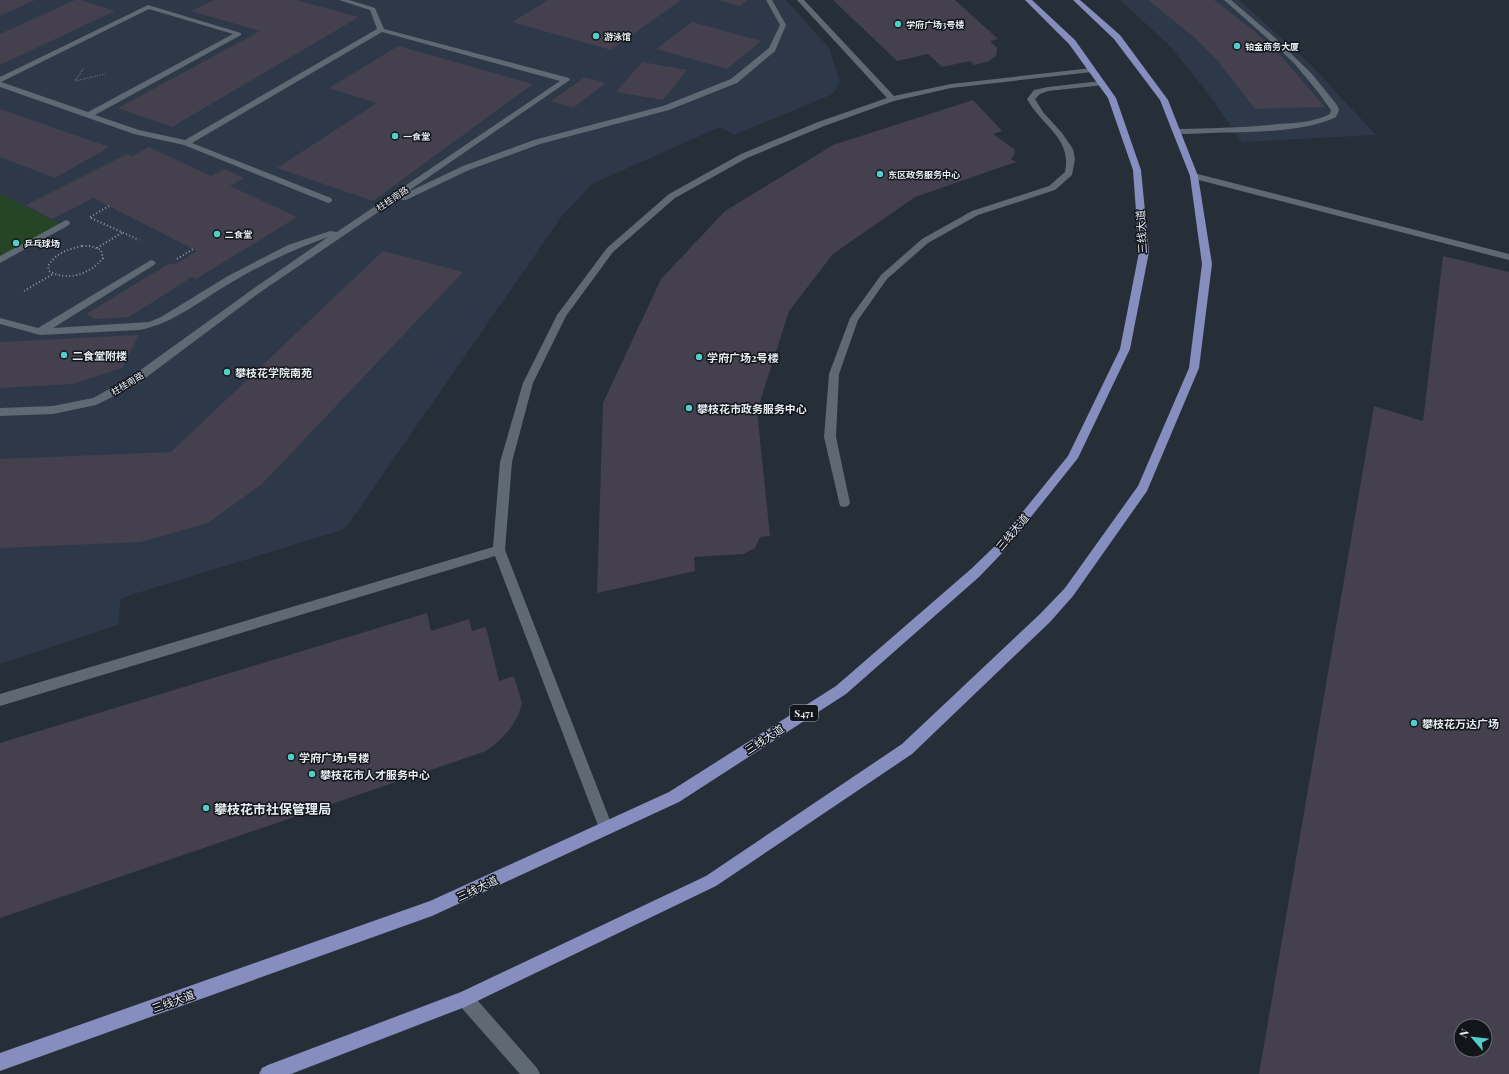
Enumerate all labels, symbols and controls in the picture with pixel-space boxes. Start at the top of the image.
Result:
place label: 学府广场3号楼 [906,18,964,30]
marker: 学府广场3号楼 [893,19,903,29]
place label: 游泳馆 [604,30,631,42]
marker: 游泳馆 [591,31,601,41]
place label: 铂金商务大厦 [1245,40,1299,52]
marker: 铂金商务大厦 [1232,41,1242,51]
place label: 一食堂 [403,130,430,142]
marker: 一食堂 [390,131,400,141]
place label: 东区政务服务中心 [888,168,960,180]
marker: 东区政务服务中心 [875,169,885,179]
street label: 柱桂南路 [374,183,410,213]
street label: 三线大道 [1132,210,1150,254]
place label: 二食堂 [225,228,252,240]
marker: 二食堂 [212,229,222,239]
place label: 乒乓球场 [24,237,60,249]
marker: 乒乓球场 [11,238,21,248]
place label: 二食堂附楼 [72,348,127,363]
marker: 二食堂附楼 [59,350,69,360]
place label: 学府广场2号楼 [707,350,779,365]
marker: 学府广场2号楼 [694,352,704,362]
place label: 攀枝花学院南苑 [235,365,312,380]
marker: 攀枝花学院南苑 [222,367,232,377]
street label: 柱桂南路 [108,369,146,397]
place label: 攀枝花市政务服务中心 [697,401,807,416]
marker: 攀枝花市政务服务中心 [684,403,694,413]
street label: 三线大道 [992,510,1032,554]
road number: S471 [790,705,818,721]
place label: 攀枝花万达广场 [1422,716,1499,731]
marker: 攀枝花万达广场 [1409,718,1419,728]
street label: 三线大道 [741,721,787,757]
place label: 学府广场1号楼 [299,750,369,765]
marker: 学府广场1号楼 [286,752,296,762]
place label: 攀枝花市人才服务中心 [320,767,430,782]
marker: 攀枝花市人才服务中心 [307,769,317,779]
place label: 攀枝花市社保管理局 [214,800,331,817]
marker: 攀枝花市社保管理局 [201,803,211,813]
street label: 三线大道 [454,872,500,904]
street label: 三线大道 [150,986,196,1016]
north arrow [1453,1018,1493,1058]
text: N [1455,1026,1472,1040]

